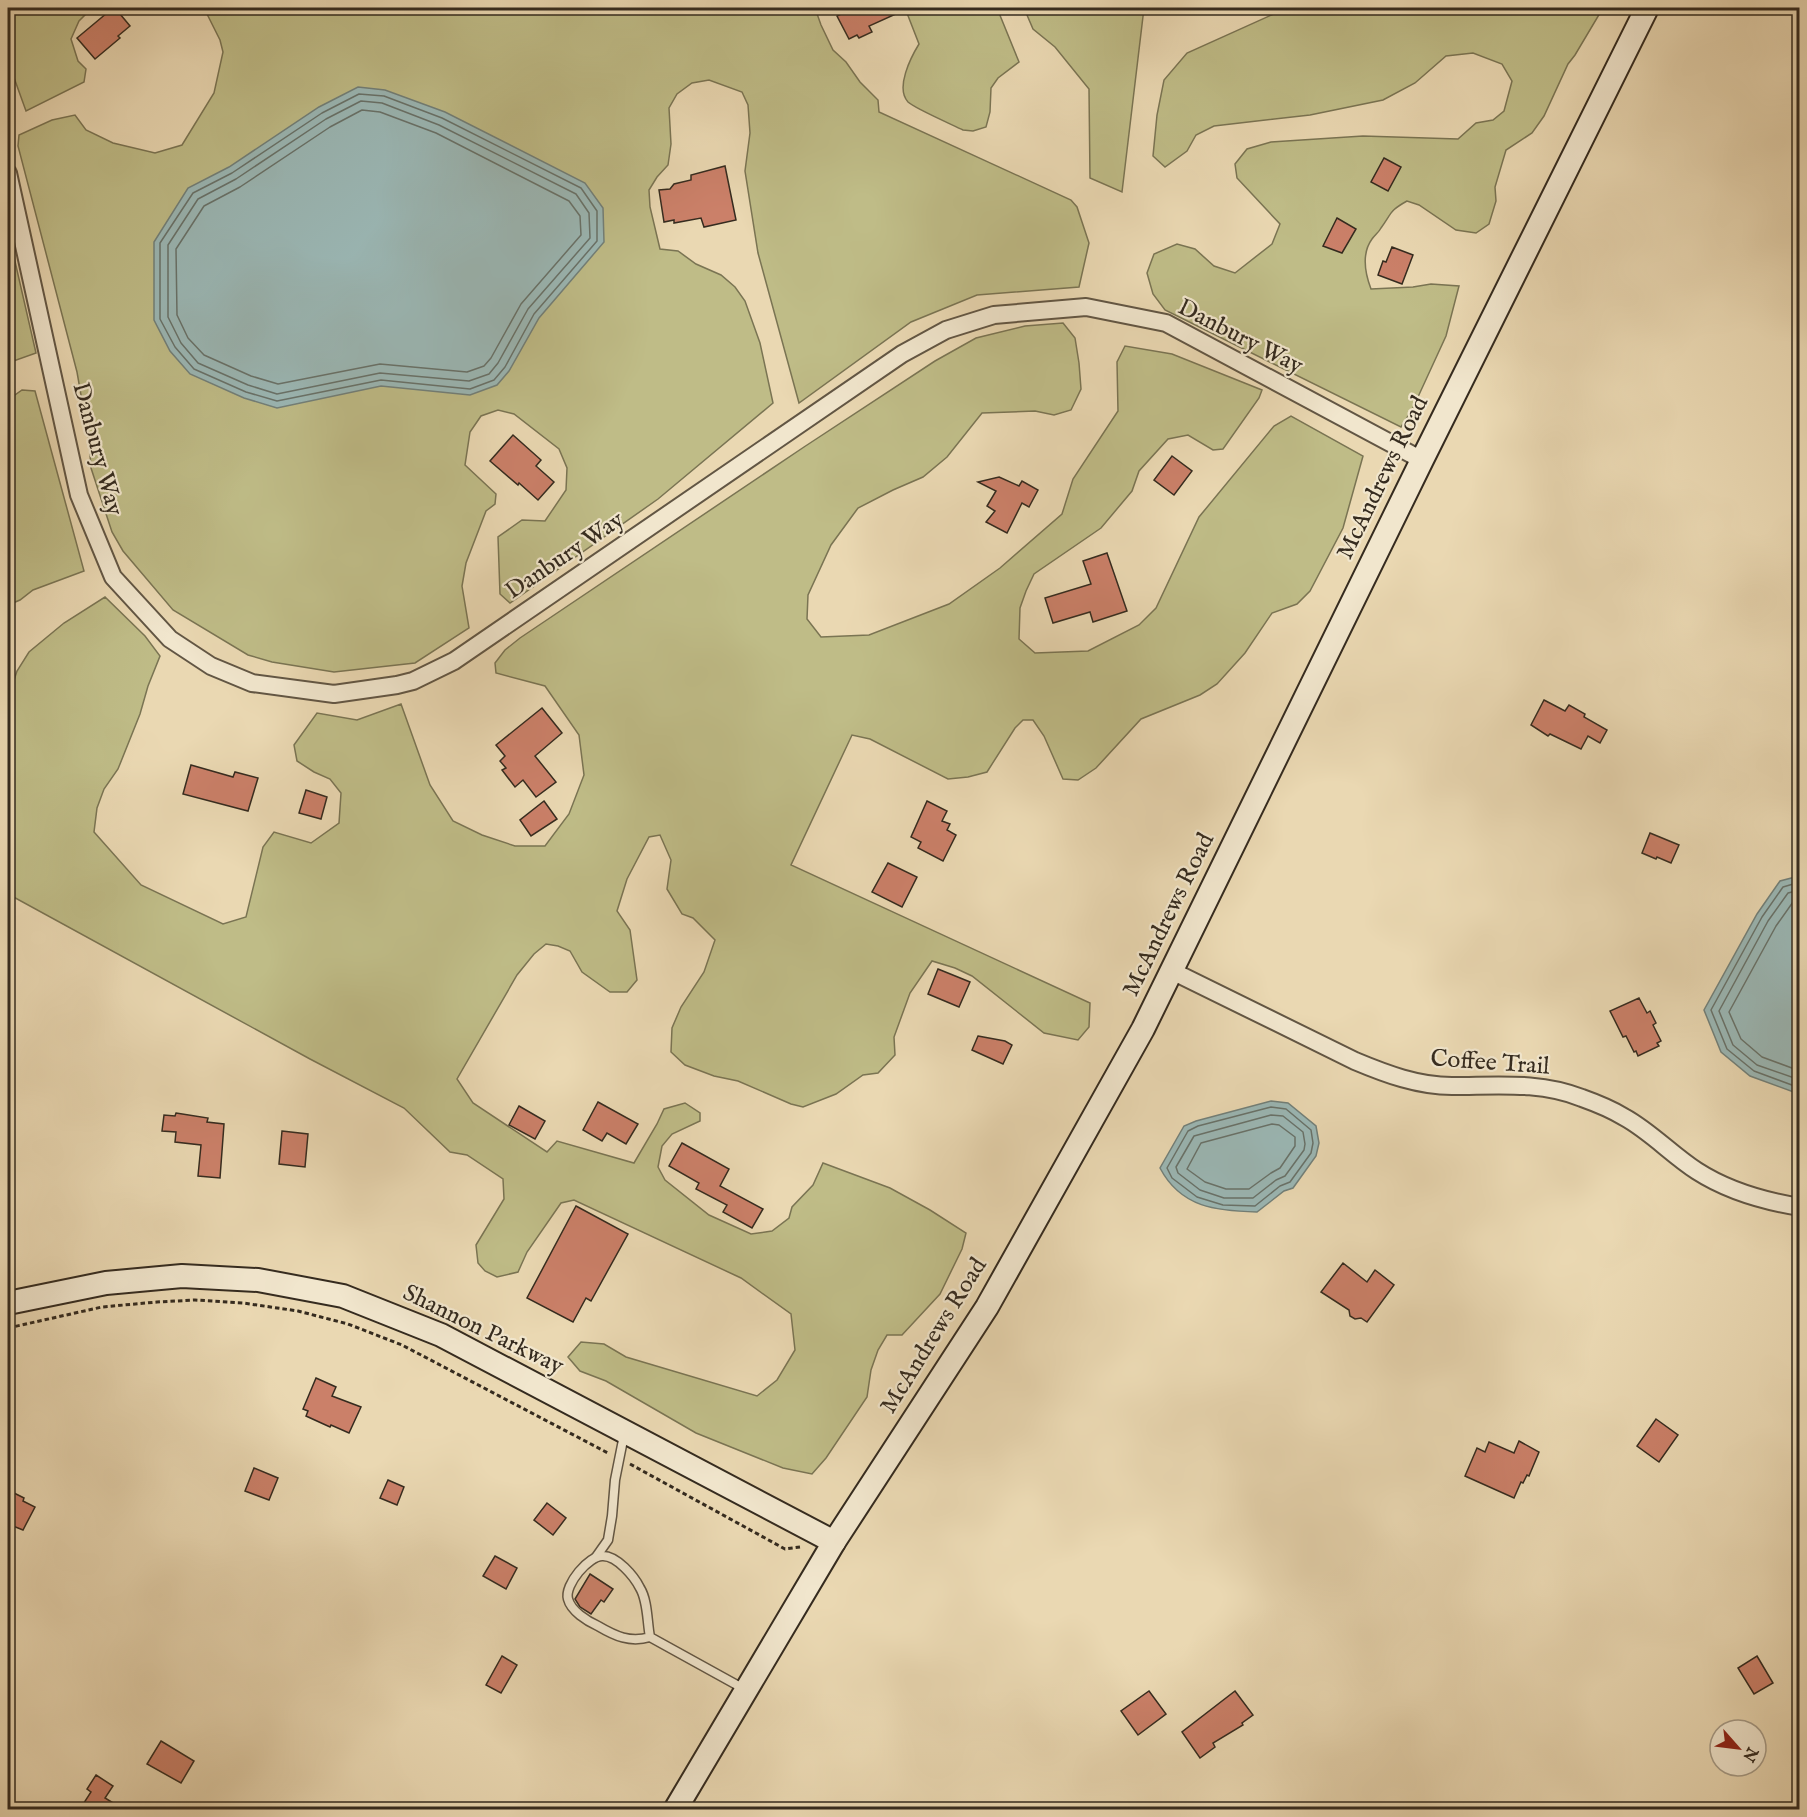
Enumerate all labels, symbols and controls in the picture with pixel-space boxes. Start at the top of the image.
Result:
street label: Danbury Way [1172,292,1308,382]
street label: Danbury Way [64,379,130,519]
street label: McAndrews Road [1330,391,1436,565]
street label: Danbury Way [500,505,630,607]
street label: McAndrews Road [1116,828,1222,1002]
street label: Coffee Trail [1429,1043,1551,1083]
street label: McAndrews Road [874,1252,994,1420]
street label: Shannon Parkway [398,1278,569,1382]
north arrow [1708,1718,1768,1778]
text: N [1737,1742,1762,1765]

